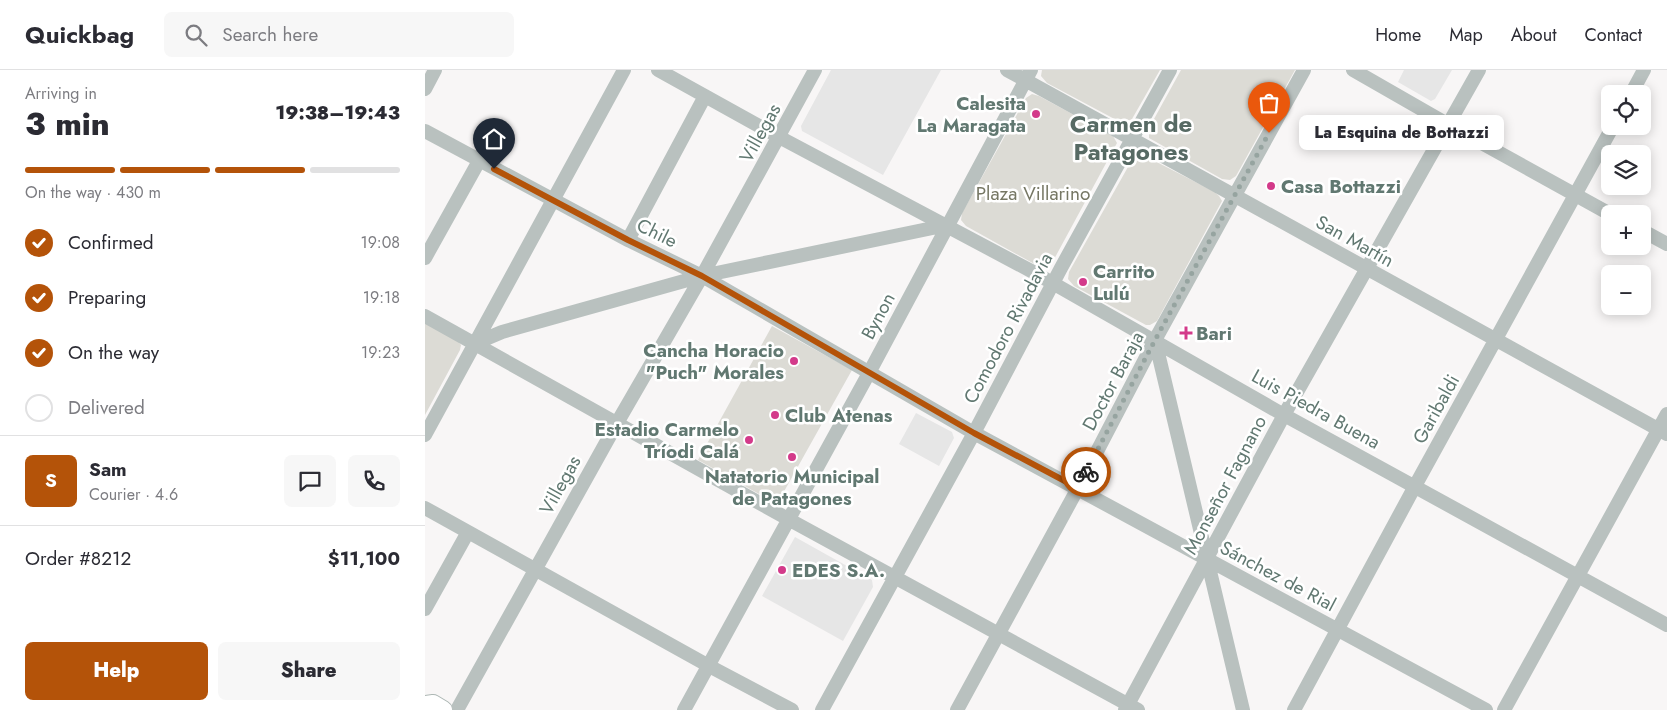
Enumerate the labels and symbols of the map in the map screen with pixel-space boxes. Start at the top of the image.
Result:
pin [1248,82,1290,133]
place label: Calesita La Maragata [917,90,1026,139]
street label: Villegas [733,98,787,167]
district label: Carmen de Patagones [1070,106,1192,169]
marker: Calesita La Maragata [1030,108,1042,120]
callout: La Esquina de Bottazzi [1299,116,1504,150]
pin [473,118,515,169]
place label: Casa Bottazzi [1281,173,1401,200]
park label: Plaza Villarino [976,180,1090,207]
marker: Casa Bottazzi [1265,180,1277,192]
street label: San Martín [1311,208,1399,274]
street label: Chile [632,212,682,254]
street label: Comodoro Rivadavia [957,248,1059,408]
place label: Carrito Lulú [1093,258,1155,307]
marker: Carrito Lulú [1077,276,1089,288]
street label: Bynon [855,288,901,344]
place label: Bari [1196,320,1232,347]
street label: Doctor Baraja [1076,327,1150,435]
marker: Bari [1180,327,1192,339]
place label: Cancha Horacio "Puch" Morales [643,337,784,386]
marker: Cancha Horacio "Puch" Morales [788,355,800,367]
street label: Luis Piedra Buena [1247,362,1385,456]
street label: Garibaldi [1406,369,1466,449]
place label: Club Atenas [785,402,893,429]
marker: Club Atenas [769,409,781,421]
street label: Monseñor Fagnano [1177,411,1273,559]
place label: Estadio Carmelo Tríodi Calá [595,416,739,465]
marker: Estadio Carmelo Tríodi Calá [743,434,755,446]
courier [1061,447,1111,497]
street label: Villegas [533,450,587,519]
marker: Natatorio Municipal de Patagones [786,451,798,463]
place label: Natatorio Municipal de Patagones [705,463,879,512]
street label: Sánchez de Rial [1215,534,1341,618]
place label: EDES S.A. [792,557,885,584]
marker: EDES S.A. [776,564,788,576]

